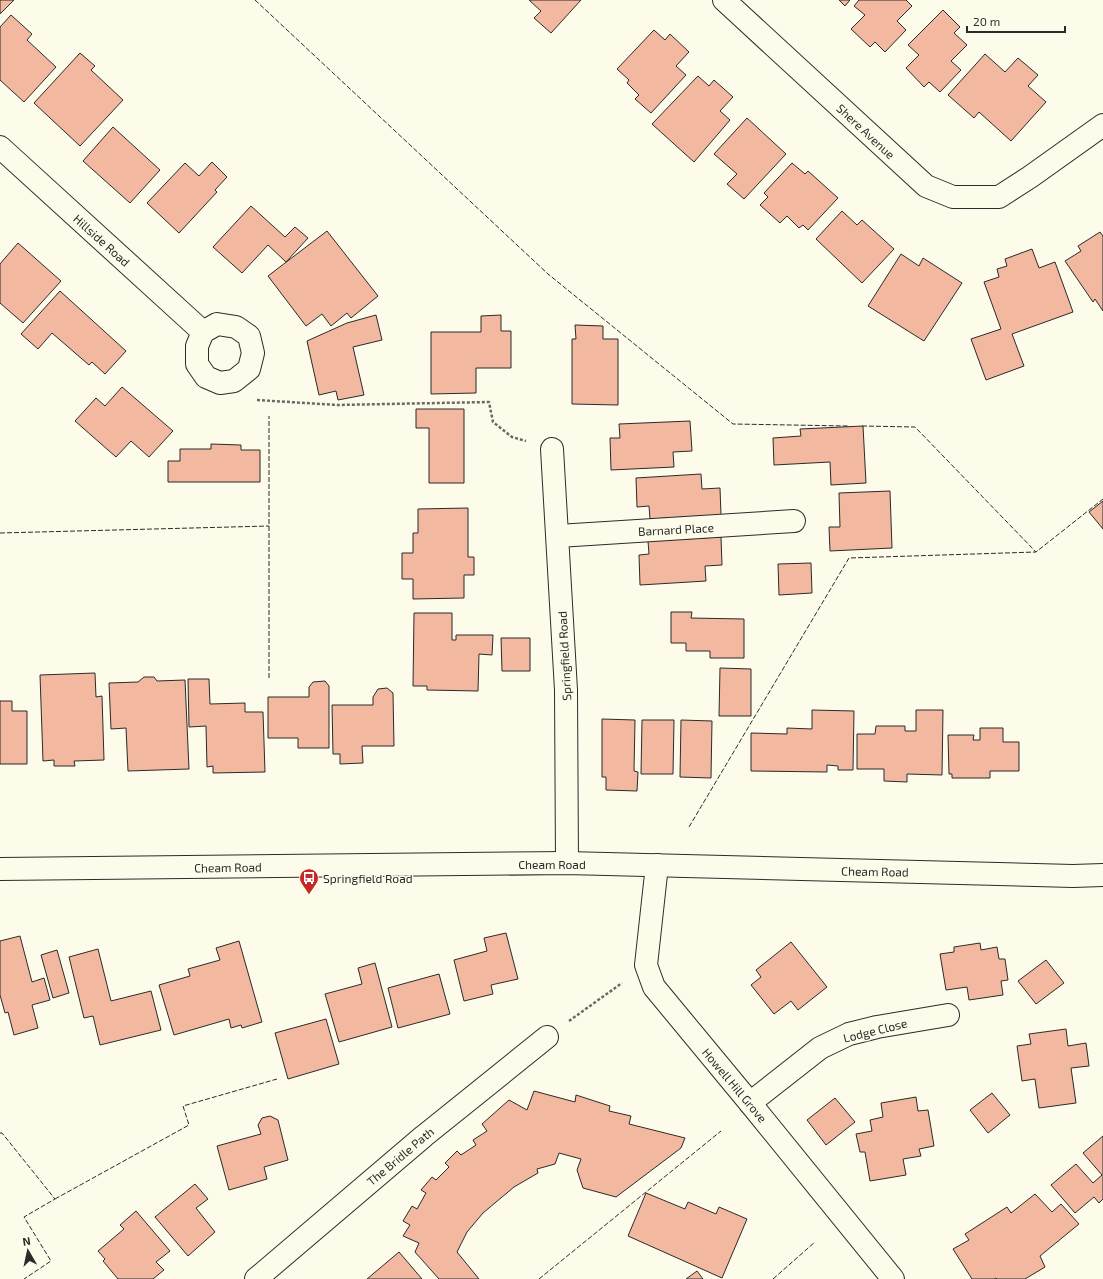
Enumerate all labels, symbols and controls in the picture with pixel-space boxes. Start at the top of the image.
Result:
scale bar [967,8,1065,34]
text: 20 m [973,14,1000,28]
street label: Shere Avenue [834,101,898,161]
street label: Hillside Road [71,211,133,269]
street label: Barnard Place [638,520,714,538]
street label: Springfield Road [555,611,573,701]
street label: Cheam Road [518,857,586,871]
street label: Cheam Road [194,859,262,875]
street label: Cheam Road [841,863,909,879]
bus stop icon: Springfield Road [298,867,320,895]
place label: Springfield Road [323,871,413,885]
street label: Lodge Close [842,1015,908,1045]
street label: Howell Hill Grove [700,1045,770,1125]
street label: The Bridle Path [364,1124,436,1188]
north arrow [8,1231,48,1271]
text: N [21,1234,31,1248]

